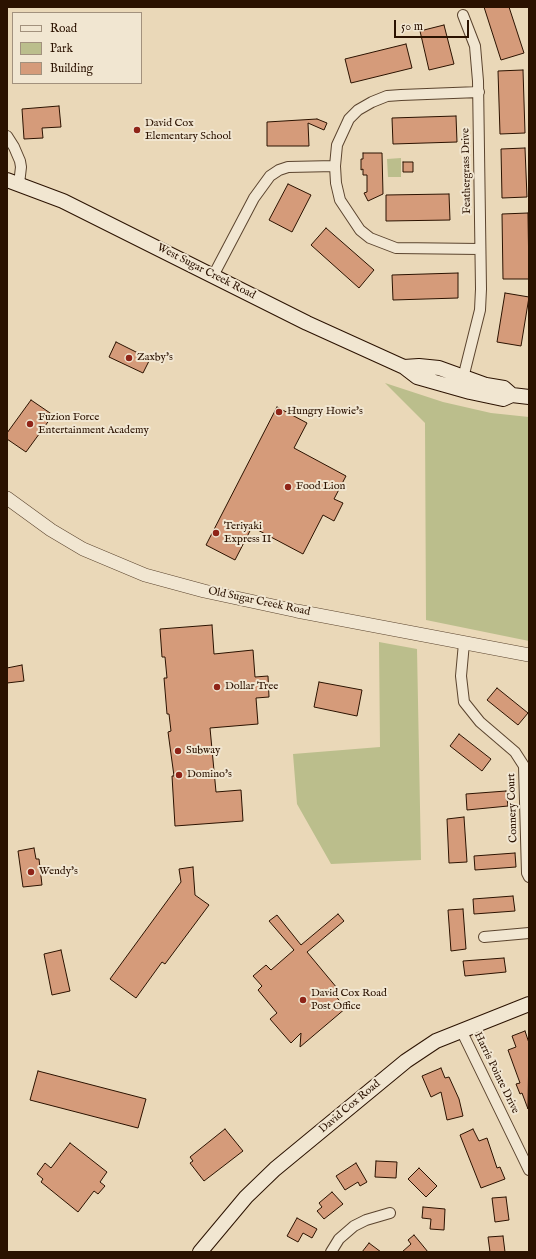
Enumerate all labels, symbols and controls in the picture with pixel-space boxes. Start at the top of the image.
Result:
legend [12,12,142,84]
scale bar [396,12,471,38]
text: 50 m [401,19,423,34]
text: Road [50,21,77,36]
text: Park [50,41,73,56]
text: Building [50,61,93,76]
place label: David Cox Elementary School [145,117,231,143]
marker: David Cox Elementary School [132,125,142,135]
street label: Feathergrass Drive [460,128,474,214]
street label: West Sugar Creek Road [155,241,257,303]
place label: Zaxby's [137,351,173,365]
marker: Zaxby's [124,353,134,363]
place label: Hungry Howie's [287,405,363,419]
marker: Hungry Howie's [274,407,284,417]
place label: Fuzion Force Entertainment Academy [38,411,149,437]
marker: Fuzion Force Entertainment Academy [25,419,35,429]
place label: Food Lion [296,480,345,494]
marker: Food Lion [283,482,293,492]
place label: Teriyaki Express II [224,520,272,546]
marker: Teriyaki Express II [211,528,221,538]
street label: Old Sugar Creek Road [207,585,311,619]
place label: Dollar Tree [225,680,278,694]
marker: Dollar Tree [212,682,222,692]
place label: Subway [186,744,220,758]
marker: Subway [173,746,183,756]
place label: Domino's [187,768,232,782]
marker: Domino's [174,770,184,780]
street label: Connery Court [505,773,521,843]
place label: Wendy's [39,865,78,879]
marker: Wendy's [26,867,36,877]
place label: David Cox Road Post Office [311,987,387,1013]
marker: David Cox Road Post Office [298,995,308,1005]
street label: Harris Pointe Drive [471,1030,521,1116]
street label: David Cox Road [317,1078,383,1136]

